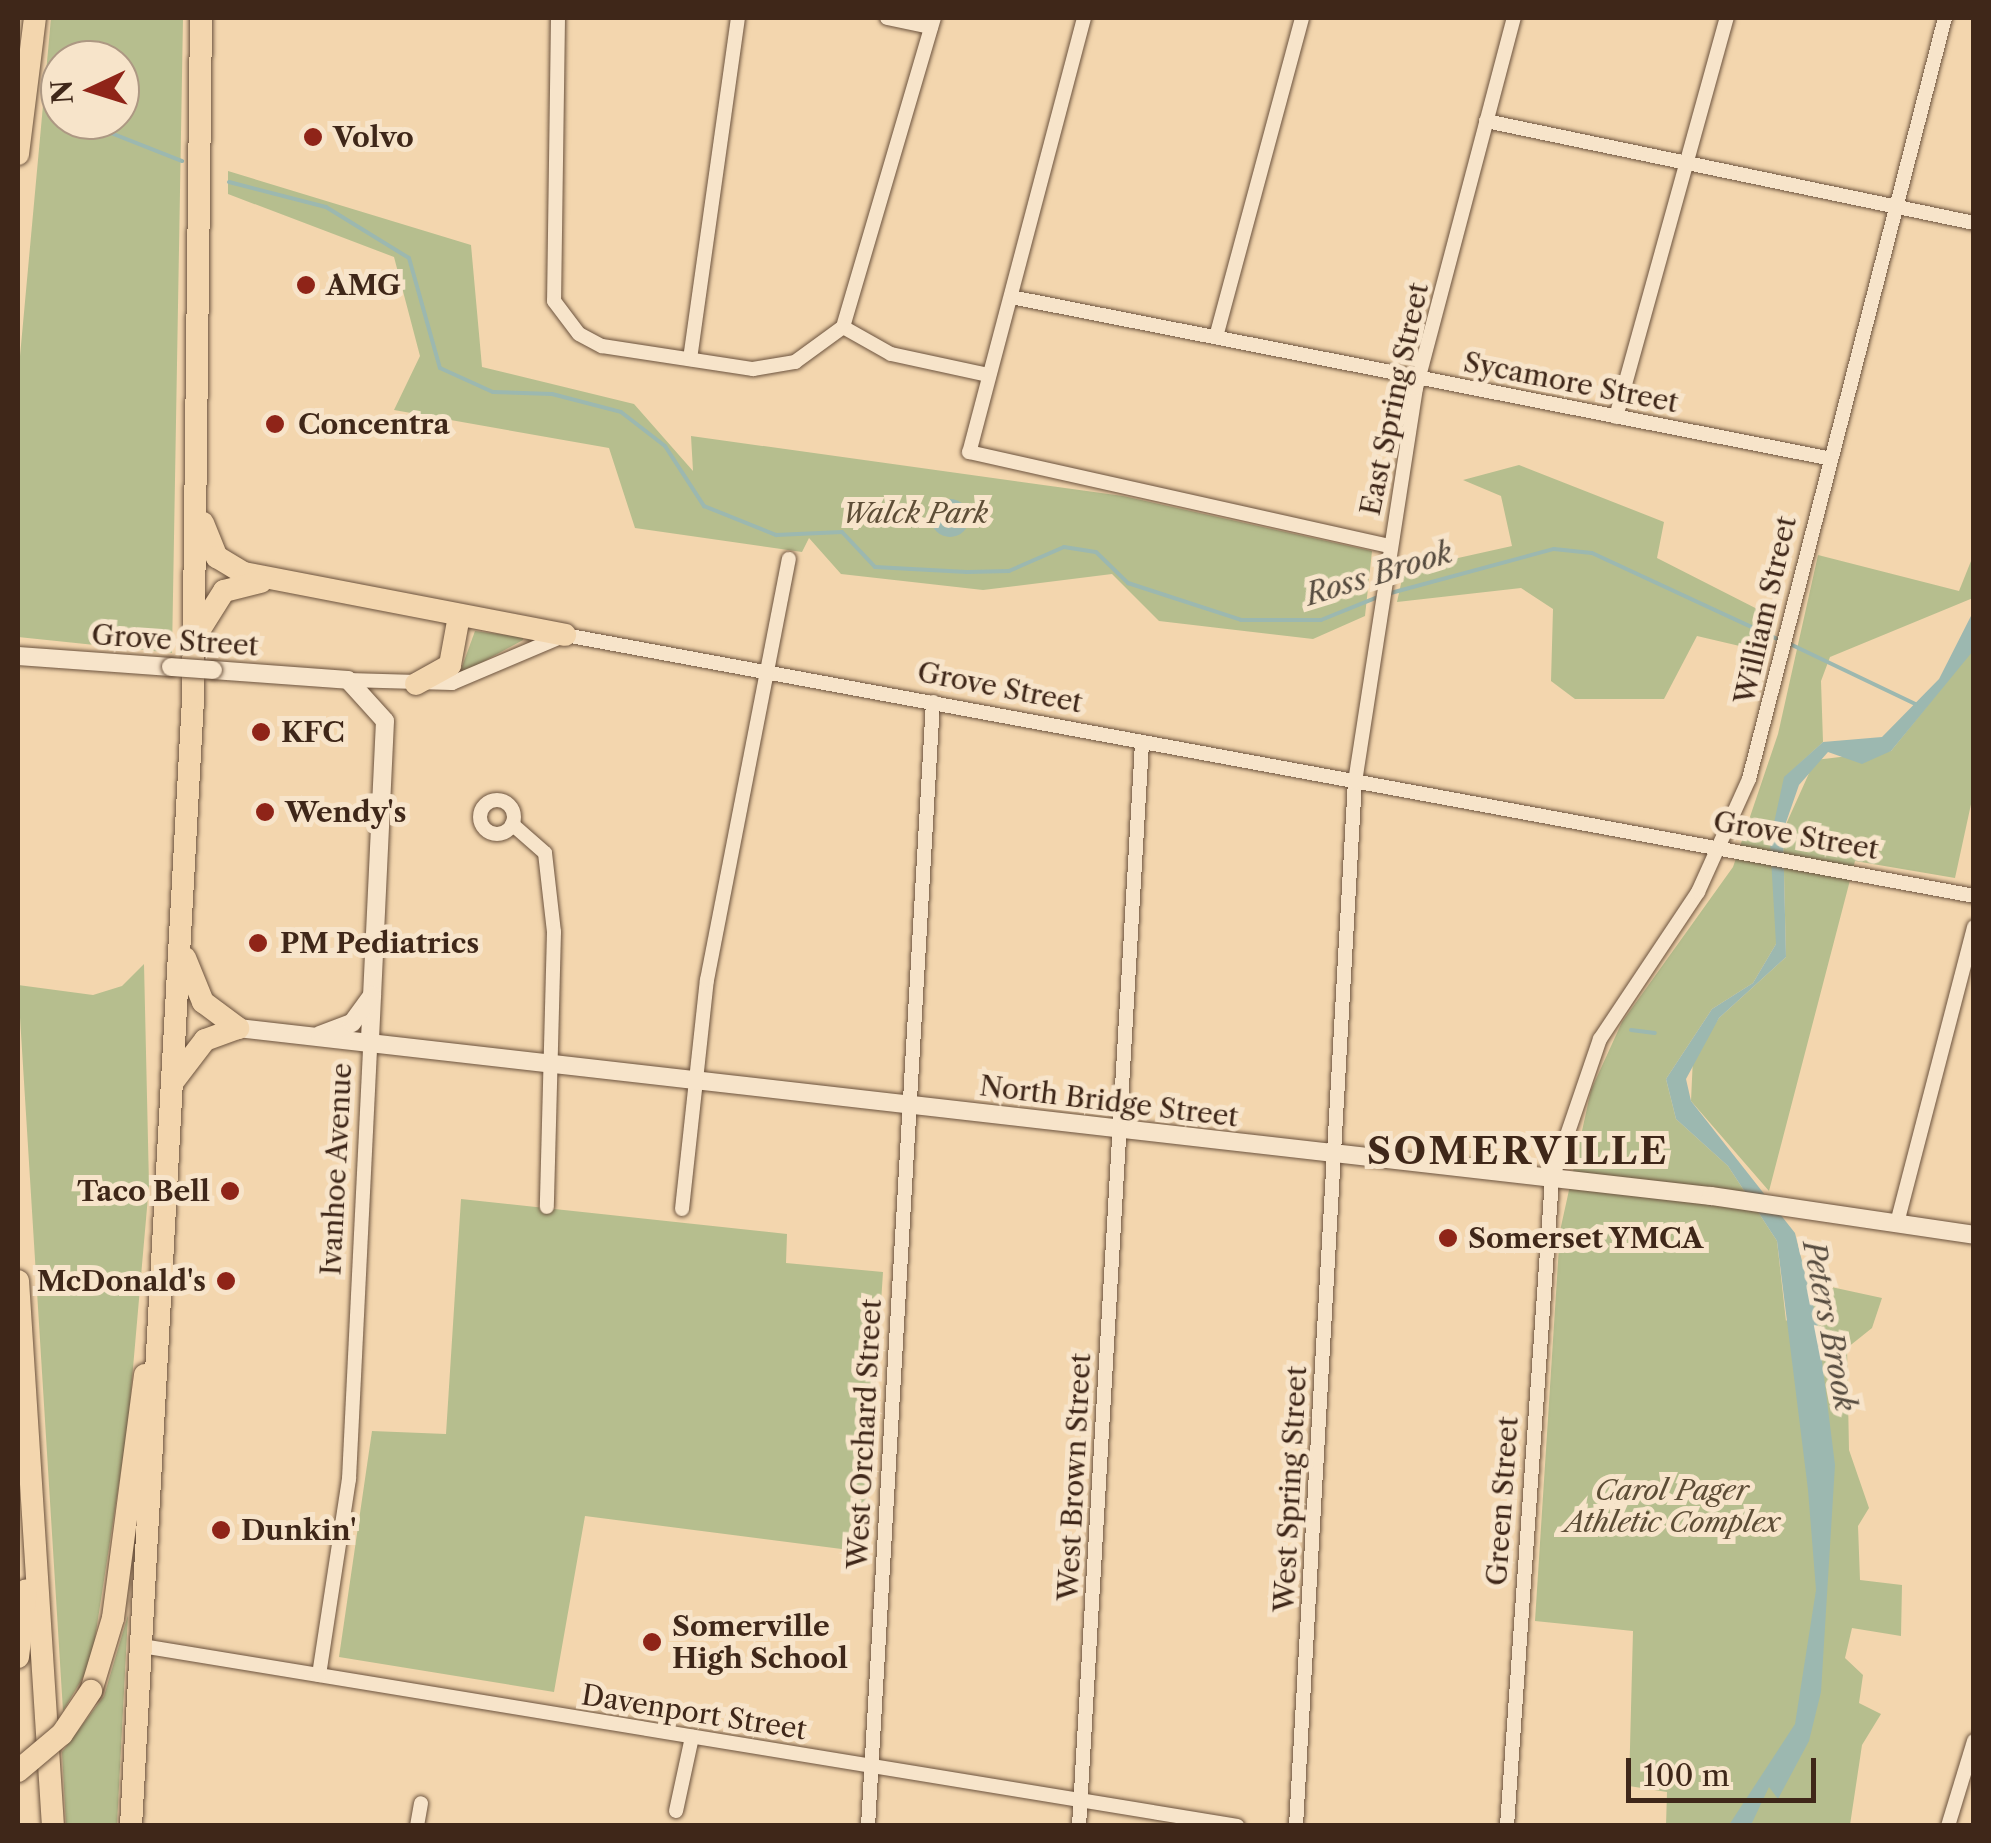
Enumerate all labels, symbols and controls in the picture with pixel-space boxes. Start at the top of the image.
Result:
north arrow [40,40,140,140]
text: N [44,79,80,105]
place label: Volvo [333,120,414,154]
marker: Volvo [302,126,324,148]
place label: AMG [326,268,401,302]
marker: AMG [295,274,317,296]
street label: East Spring Street [1353,280,1435,518]
street label: Sycamore Street [1461,345,1681,419]
place label: Concentra [298,407,450,441]
marker: Concentra [262,411,288,437]
park label: Walck Park [842,496,988,530]
street label: William Street [1727,513,1803,707]
water label: Ross Brook [1301,535,1457,613]
street label: Grove Street [90,617,260,663]
street label: Grove Street [915,655,1085,719]
place label: KFC [281,715,345,749]
marker: KFC [250,721,272,743]
place label: Wendy's [285,795,406,829]
marker: Wendy's [254,801,276,823]
street label: Grove Street [1711,804,1881,866]
place label: PM Pediatrics [280,926,479,960]
marker: PM Pediatrics [245,930,271,956]
street label: Ivanhoe Avenue [314,1061,358,1277]
street label: North Bridge Street [978,1068,1240,1134]
district label: SOMERVILLE [1367,1128,1669,1174]
place label: Taco Bell [77,1174,210,1208]
marker: Taco Bell [219,1180,241,1202]
place label: Somerset YMCA [1468,1221,1704,1255]
marker: Somerset YMCA [1437,1227,1459,1249]
water label: Peters Brook [1795,1238,1863,1414]
place label: McDonald's [37,1264,206,1298]
marker: McDonald's [215,1270,237,1292]
street label: West Orchard Street [840,1298,888,1570]
street label: West Brown Street [1051,1352,1097,1602]
street label: West Spring Street [1267,1365,1313,1613]
street label: Green Street [1479,1415,1525,1587]
park label: Carol Pager Athletic Complex [1564,1473,1780,1539]
place label: Dunkin' [241,1513,356,1547]
marker: Dunkin' [210,1519,232,1541]
place label: Somerville High School [672,1609,848,1675]
marker: Somerville High School [641,1631,663,1653]
street label: Davenport Street [579,1678,809,1746]
scale bar [1631,1738,1821,1800]
text: 100 m [1643,1757,1730,1794]

